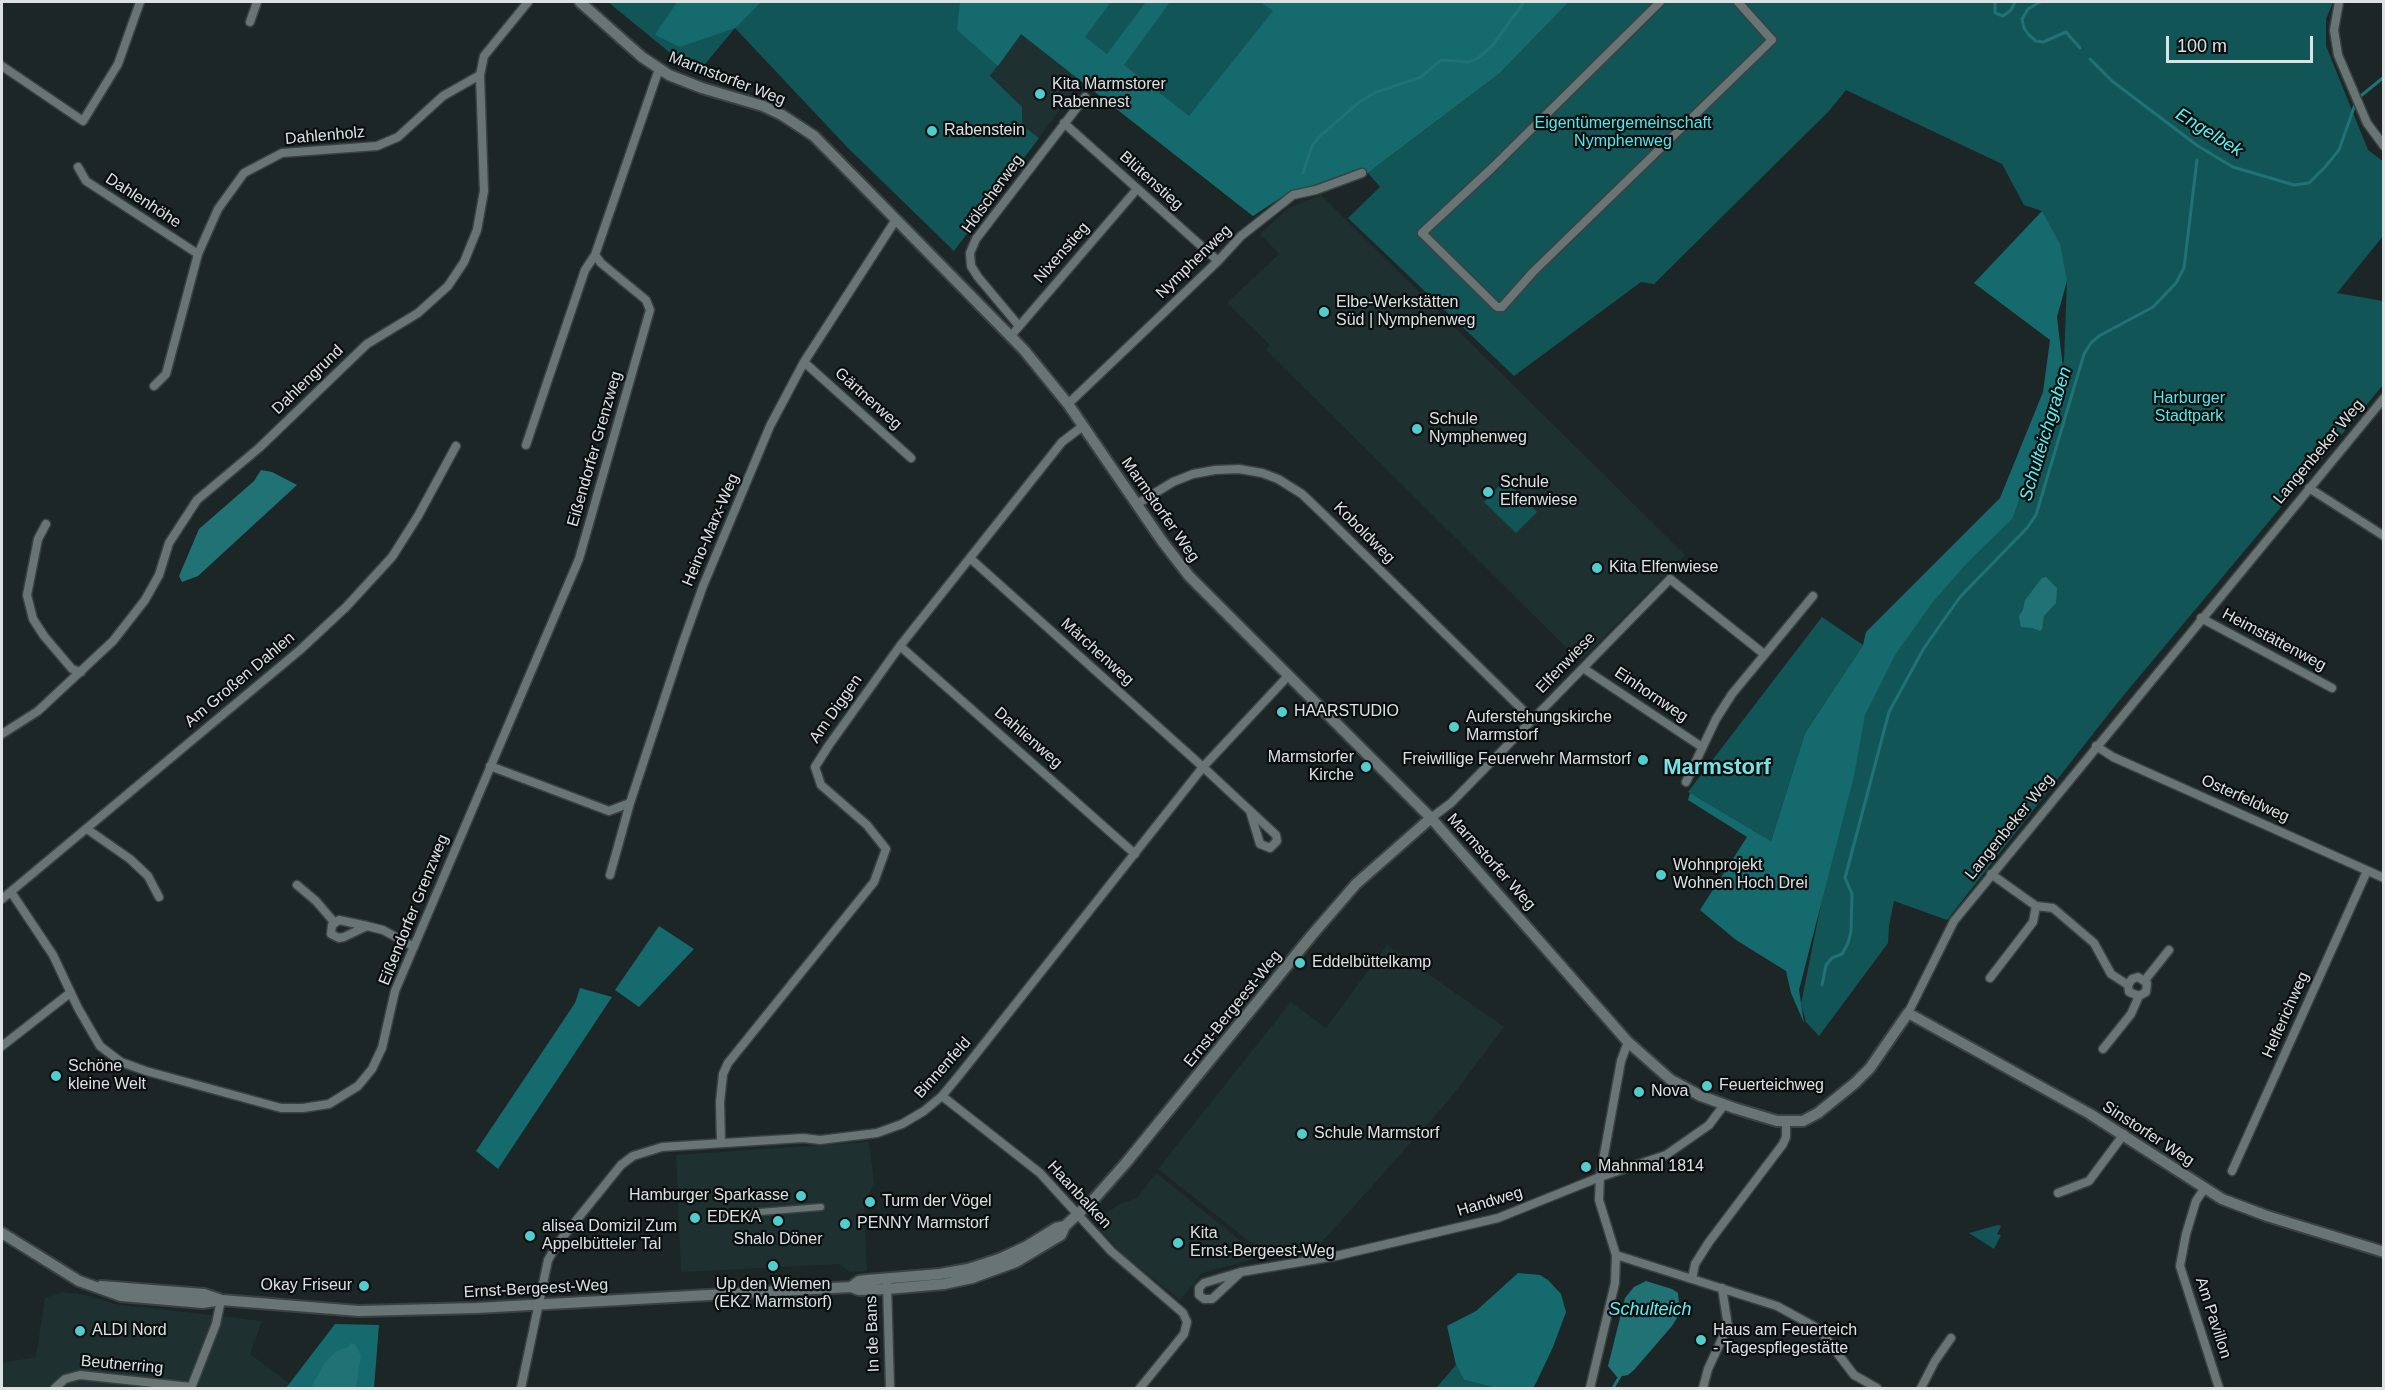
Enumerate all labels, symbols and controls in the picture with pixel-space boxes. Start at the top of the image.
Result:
scale bar [2169,24,2316,62]
text: 100 m [2177,36,2227,56]
street label: Marmstorfer Weg [666,48,788,110]
place label: Kita Marmstorer Rabennest [1052,75,1166,113]
marker: Kita Marmstorer Rabennest [1033,87,1047,101]
water label: Engelbek [2171,104,2247,162]
park label: Eigentümergemeinschaft Nymphenweg [1535,114,1711,152]
place label: Rabenstein [944,121,1025,141]
street label: Dahlenholz [284,123,366,149]
marker: Rabenstein [925,124,939,138]
street label: Blütenstieg [1115,147,1187,215]
street label: Hölscherweg [958,151,1028,237]
street label: Dahlenhöhe [102,169,184,233]
street label: Nixenstieg [1030,219,1094,287]
street label: Nymphenweg [1152,221,1236,303]
place label: Elbe-Werkstätten Süd | Nymphenweg [1336,293,1475,331]
marker: Elbe-Werkstätten Süd | Nymphenweg [1317,305,1331,319]
street label: Dahlengrund [268,341,348,419]
street label: Gärtnerweg [831,364,905,434]
water label: Schulteichgraben [2015,364,2077,504]
street label: Eißendorfer Grenzweg [564,369,626,529]
park label: Harburger Stadtpark [2153,389,2225,427]
street label: Langenbeker Weg [2270,396,2368,508]
place label: Schule Nymphenweg [1429,410,1527,448]
marker: Schule Nymphenweg [1410,422,1424,436]
street label: Marmstorfer Weg [1117,454,1203,566]
street label: Heino-Marx-Weg [679,471,743,589]
place label: Schule Elfenwiese [1500,473,1577,511]
marker: Schule Elfenwiese [1481,485,1495,499]
street label: Koboldweg [1329,498,1399,568]
place label: Kita Elfenwiese [1609,558,1718,578]
marker: Kita Elfenwiese [1590,561,1604,575]
street label: Heimstättenweg [2219,605,2329,675]
street label: Märchenweg [1057,614,1137,690]
street label: Am Großen Dahlen [181,628,299,732]
street label: Elfenwiese [1532,629,1600,697]
street label: Einhornweg [1611,663,1691,727]
street label: Am Diggen [805,671,867,747]
place label: HAARSTUDIO [1294,702,1399,722]
street label: Dahlienweg [990,703,1066,773]
marker: HAARSTUDIO [1275,705,1289,719]
place label: Auferstehungskirche Marmstorf [1466,708,1612,746]
marker: Auferstehungskirche Marmstorf [1447,720,1461,734]
place label: Marmstorfer Kirche [1268,748,1354,786]
place label: Freiwillige Feuerwehr Marmstorf [1403,750,1631,770]
marker: Freiwillige Feuerwehr Marmstorf [1636,753,1650,767]
district label: Marmstorf [1663,755,1771,781]
marker: Marmstorfer Kirche [1359,760,1373,774]
street label: Langenbeker Weg [1961,770,2059,884]
street label: Osterfeldweg [2198,771,2292,827]
street label: Marmstorfer Weg [1443,810,1539,914]
street label: Eißendorfer Grenzweg [375,832,453,988]
place label: Wohnprojekt Wohnen Hoch Drei [1673,856,1808,894]
marker: Wohnprojekt Wohnen Hoch Drei [1654,868,1668,882]
street label: Ernst-Bergeest-Weg [1180,947,1286,1071]
place label: Eddelbüttelkamp [1312,953,1431,973]
marker: Eddelbüttelkamp [1293,956,1307,970]
street label: Helferichweg [2258,969,2314,1061]
street label: Binnenfeld [911,1033,975,1103]
place label: Schöne kleine Welt [68,1057,146,1095]
marker: Schöne kleine Welt [49,1069,63,1083]
place label: Feuerteichweg [1719,1076,1824,1096]
marker: Feuerteichweg [1700,1079,1714,1093]
place label: Nova [1651,1082,1688,1102]
marker: Nova [1632,1085,1646,1099]
street label: Sinstorfer Weg [2099,1097,2197,1171]
place label: Schule Marmstorf [1314,1124,1439,1144]
marker: Schule Marmstorf [1295,1127,1309,1141]
street label: Haanbalken [1043,1157,1115,1233]
place label: Mahnmal 1814 [1598,1157,1704,1177]
marker: Mahnmal 1814 [1579,1160,1593,1174]
street label: Handweg [1455,1183,1525,1221]
place label: Hamburger Sparkasse [629,1186,789,1206]
marker: Hamburger Sparkasse [794,1189,808,1203]
place label: Turm der Vögel [882,1192,992,1212]
marker: Turm der Vögel [863,1195,877,1209]
place label: EDEKA [707,1208,761,1228]
marker: EDEKA [688,1211,702,1225]
marker: Shalo Döner [771,1214,785,1228]
place label: PENNY Marmstorf [857,1214,989,1234]
place label: alisea Domizil Zum Appelbütteler Tal [542,1217,677,1255]
marker: PENNY Marmstorf [838,1217,852,1231]
place label: Kita Ernst-Bergeest-Weg [1190,1224,1335,1262]
marker: alisea Domizil Zum Appelbütteler Tal [523,1229,537,1243]
place label: Shalo Döner [734,1230,822,1250]
marker: Kita Ernst-Bergeest-Weg [1171,1236,1185,1250]
marker: Up den Wiemen (EKZ Marmstorf) [766,1259,780,1273]
place label: Up den Wiemen (EKZ Marmstorf) [714,1275,832,1313]
street label: Am Pavillon [2191,1275,2235,1361]
place label: Okay Friseur [260,1276,352,1296]
street label: Ernst-Bergeest-Weg [463,1276,609,1302]
marker: Okay Friseur [357,1279,371,1293]
street label: In de Bans [862,1295,884,1373]
water label: Schulteich [1608,1299,1692,1321]
place label: ALDI Nord [92,1321,167,1341]
place label: Haus am Feuerteich - Tagespflegestätte [1713,1321,1857,1359]
marker: ALDI Nord [73,1324,87,1338]
marker: Haus am Feuerteich - Tagespflegestätte [1694,1333,1708,1347]
street label: Beutnerring [80,1352,164,1378]

